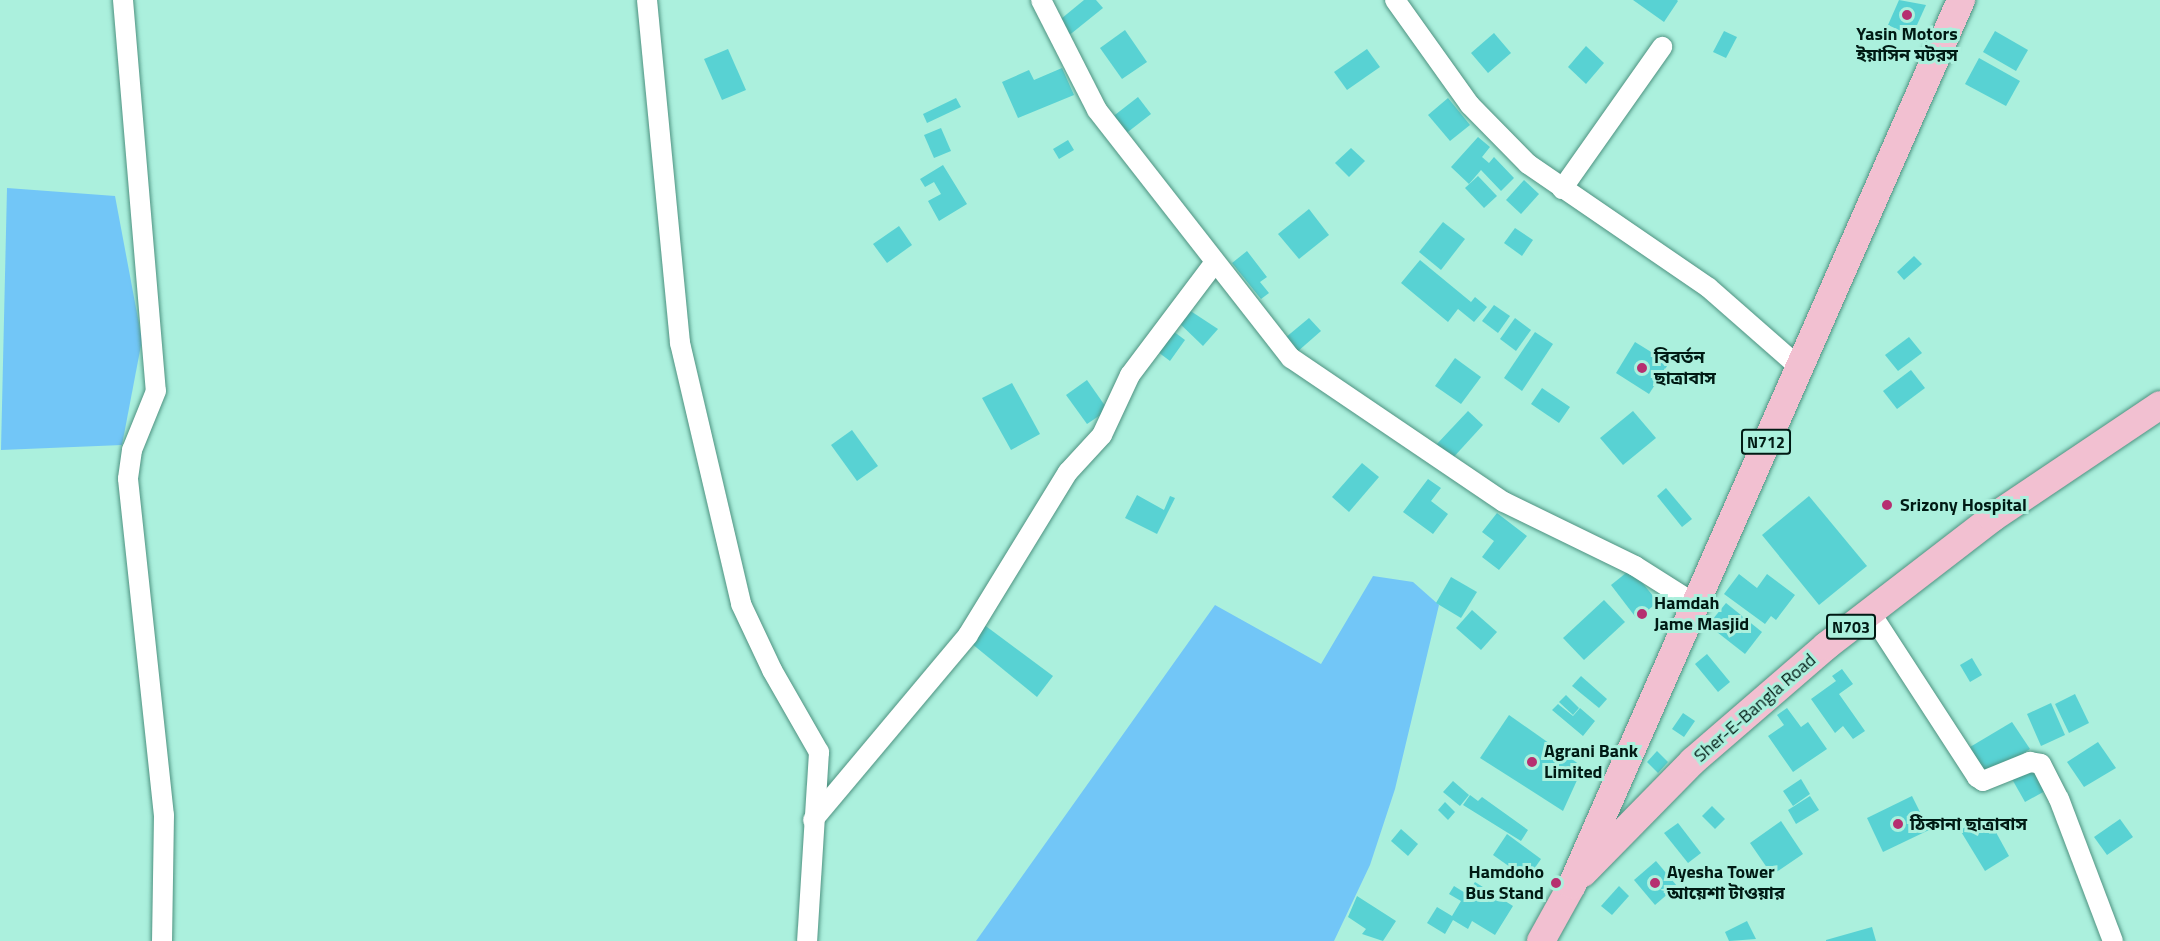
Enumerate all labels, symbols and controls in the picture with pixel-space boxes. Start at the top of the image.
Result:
marker: Yasin Motors ইয়াসিন মটরস [1900,8,1914,22]
place label: Yasin Motors ইয়াসিন মটরস [1856,24,1958,66]
place label: বিবর্তন ছাত্রাবাস [1654,347,1716,389]
marker: বিবর্তন ছাত্রাবাস [1635,361,1649,375]
road number: N712 [1740,429,1792,455]
place label: Srizony Hospital [1900,494,2027,516]
marker: Srizony Hospital [1878,496,1896,514]
place label: Hamdah Jame Masjid [1654,593,1749,636]
marker: Hamdah Jame Masjid [1635,607,1649,621]
road number: N703 [1826,614,1876,640]
street label: Sher-E-Bangla Road [1690,649,1820,767]
place label: Agrani Bank Limited [1544,741,1638,783]
marker: Agrani Bank Limited [1525,755,1539,769]
place label: ঠিকানা ছাত্রাবাস [1910,813,2027,835]
marker: ঠিকানা ছাত্রাবাস [1891,817,1905,831]
place label: Hamdoho Bus Stand [1465,862,1544,904]
place label: Ayesha Tower আয়েশা টাওয়ার [1667,862,1785,904]
marker: Hamdoho Bus Stand [1549,876,1563,890]
marker: Ayesha Tower আয়েশা টাওয়ার [1648,876,1662,890]

